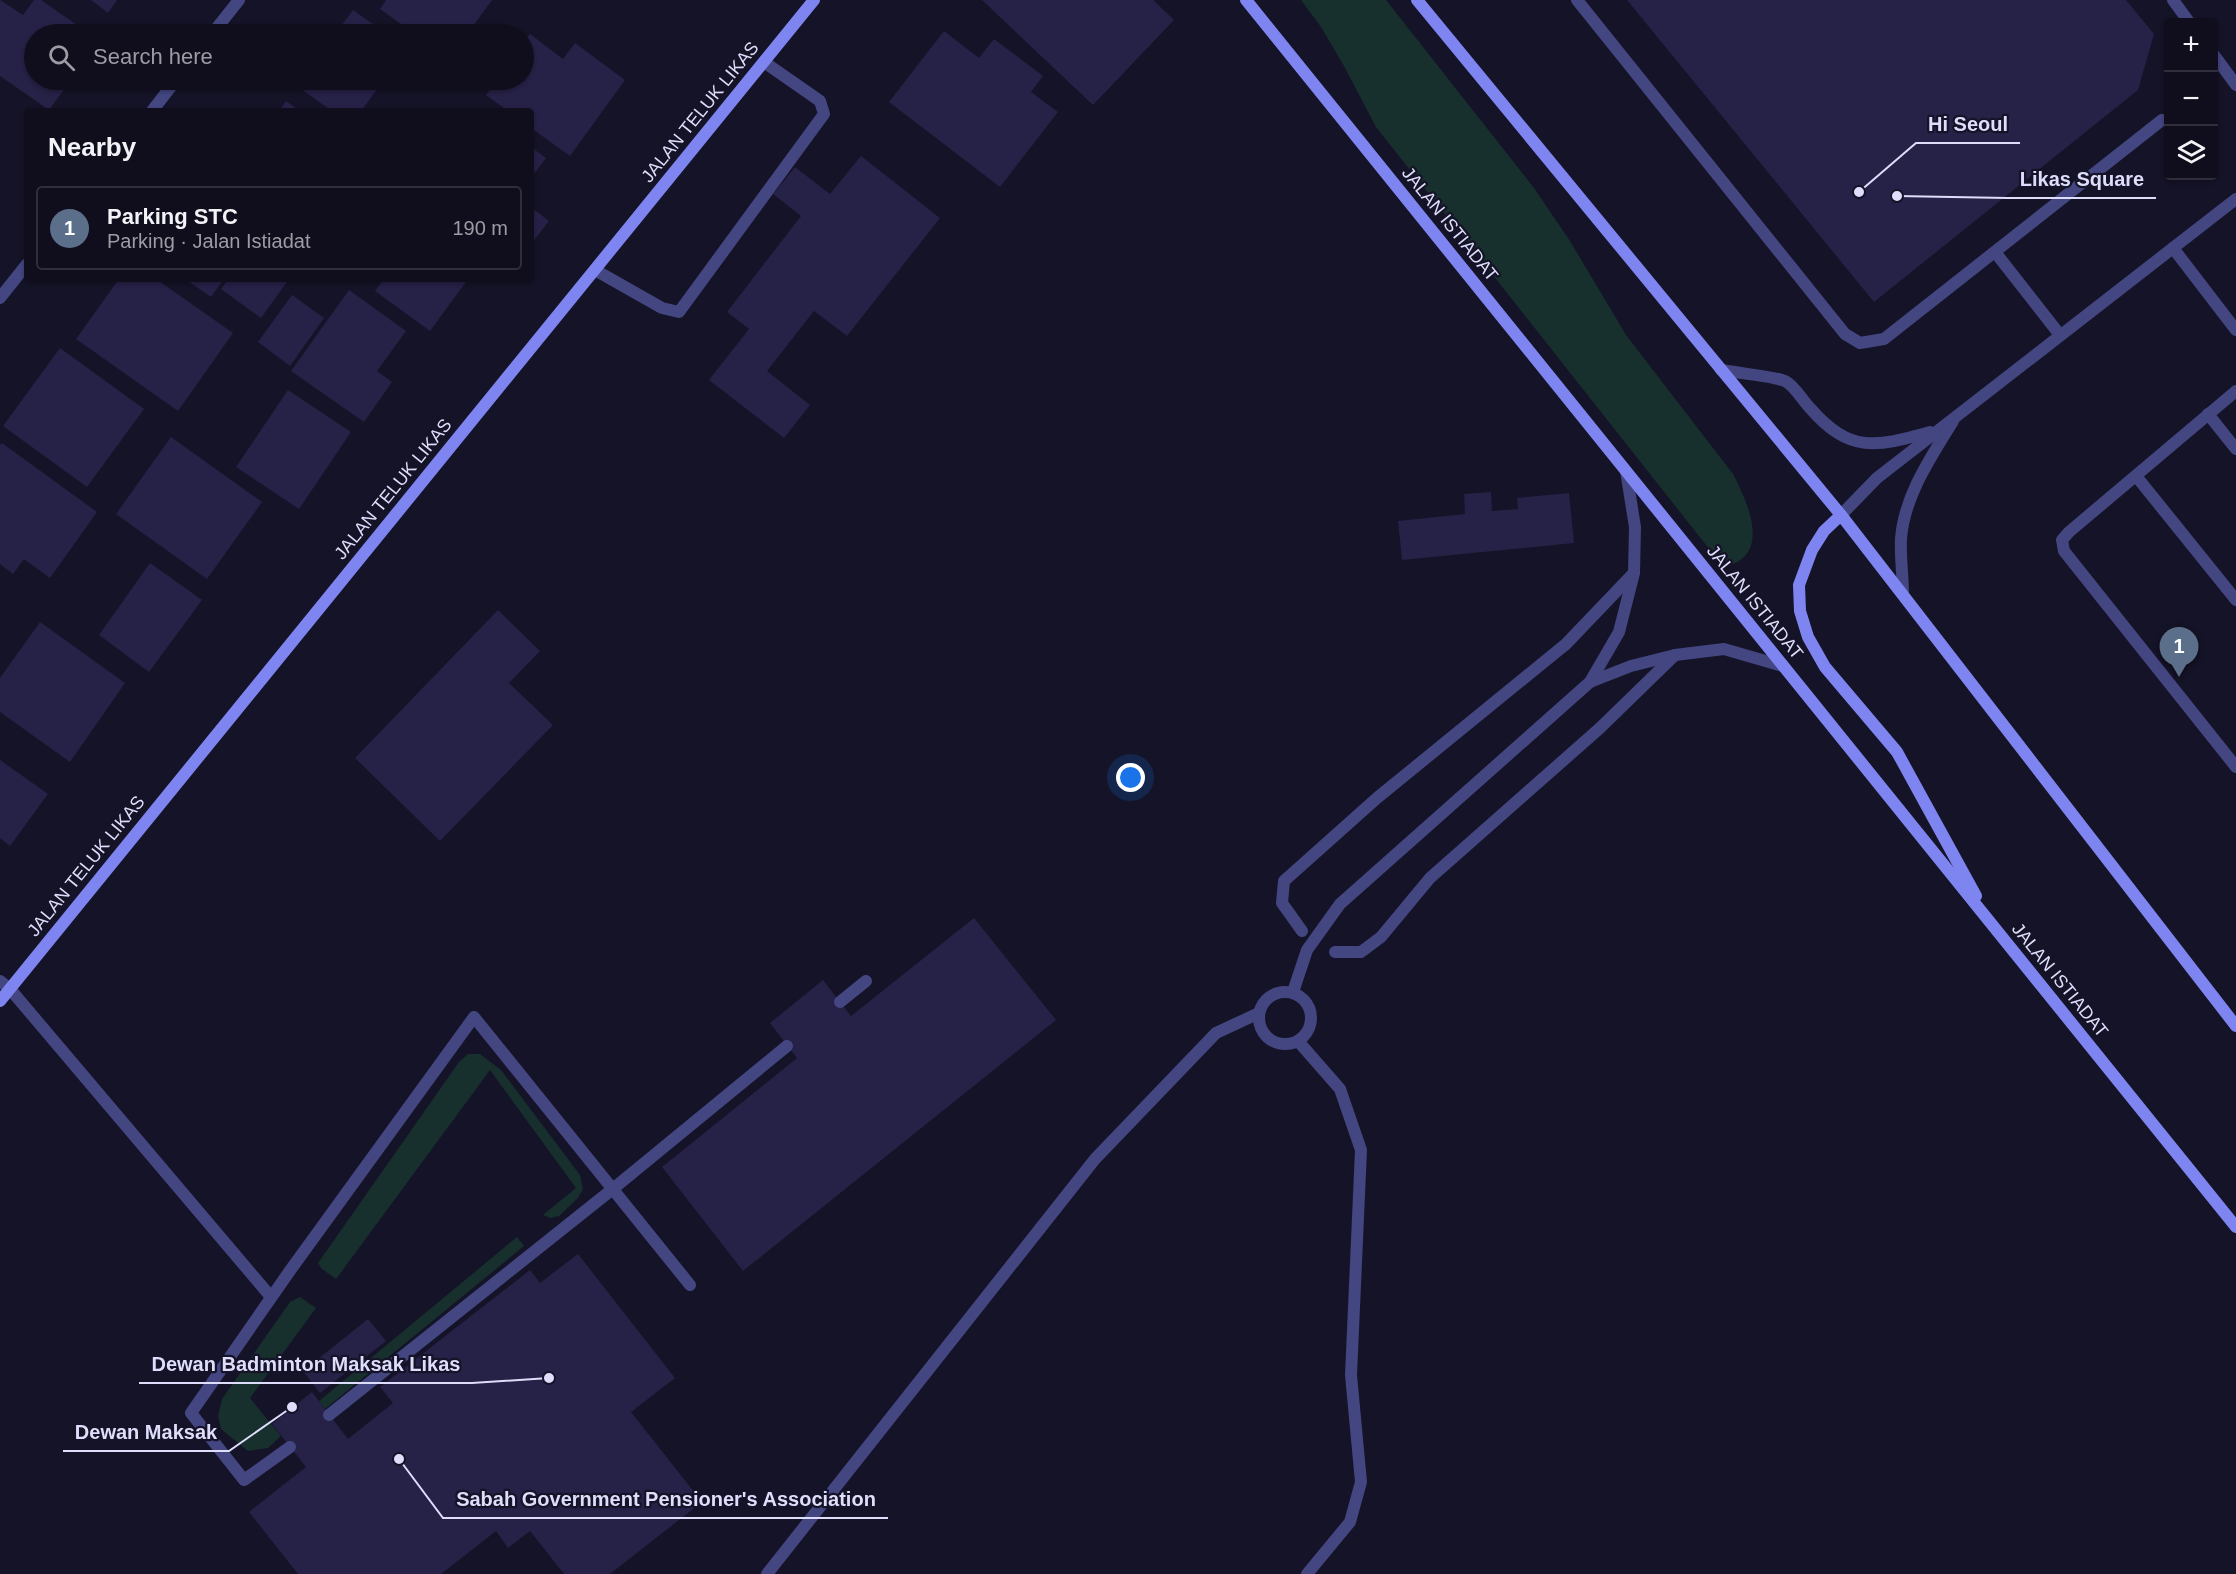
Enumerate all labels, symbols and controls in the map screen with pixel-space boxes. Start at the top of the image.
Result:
map controls [2164,18,2218,180]
button: + [2164,18,2218,72]
search box [24,24,534,90]
street label: JALAN TELUK LIKAS [637,38,763,186]
icon: search [45,41,78,74]
text: Search here [93,44,213,69]
button: − [2164,72,2218,126]
callout: Hi Seoul [1916,105,2020,143]
text: Hi Seoul [1928,113,2008,135]
button: layers [2164,126,2218,180]
text: Nearby [48,132,136,162]
callout: Likas Square [2007,160,2156,198]
street label: JALAN ISTIADAT [1398,163,1502,285]
text: Likas Square [2020,168,2144,190]
text: Parking STC [107,204,238,229]
text: 1 [64,217,75,239]
text: 190 m [452,217,508,239]
text: Parking · Jalan Istiadat [107,230,310,252]
street label: JALAN TELUK LIKAS [330,415,456,563]
street label: JALAN ISTIADAT [1703,541,1807,663]
pin: 1 [2160,628,2198,677]
your location [1116,763,1145,792]
street label: JALAN TELUK LIKAS [23,792,149,940]
street label: JALAN ISTIADAT [2008,919,2112,1041]
callout: Dewan Badminton Maksak Likas [139,1345,472,1383]
text: Dewan Badminton Maksak Likas [152,1353,460,1375]
callout: Dewan Maksak [63,1413,229,1451]
text: Dewan Maksak [75,1421,218,1443]
callout: Sabah Government Pensioner's Association [443,1480,888,1518]
text: Sabah Government Pensioner's Association [456,1488,876,1510]

